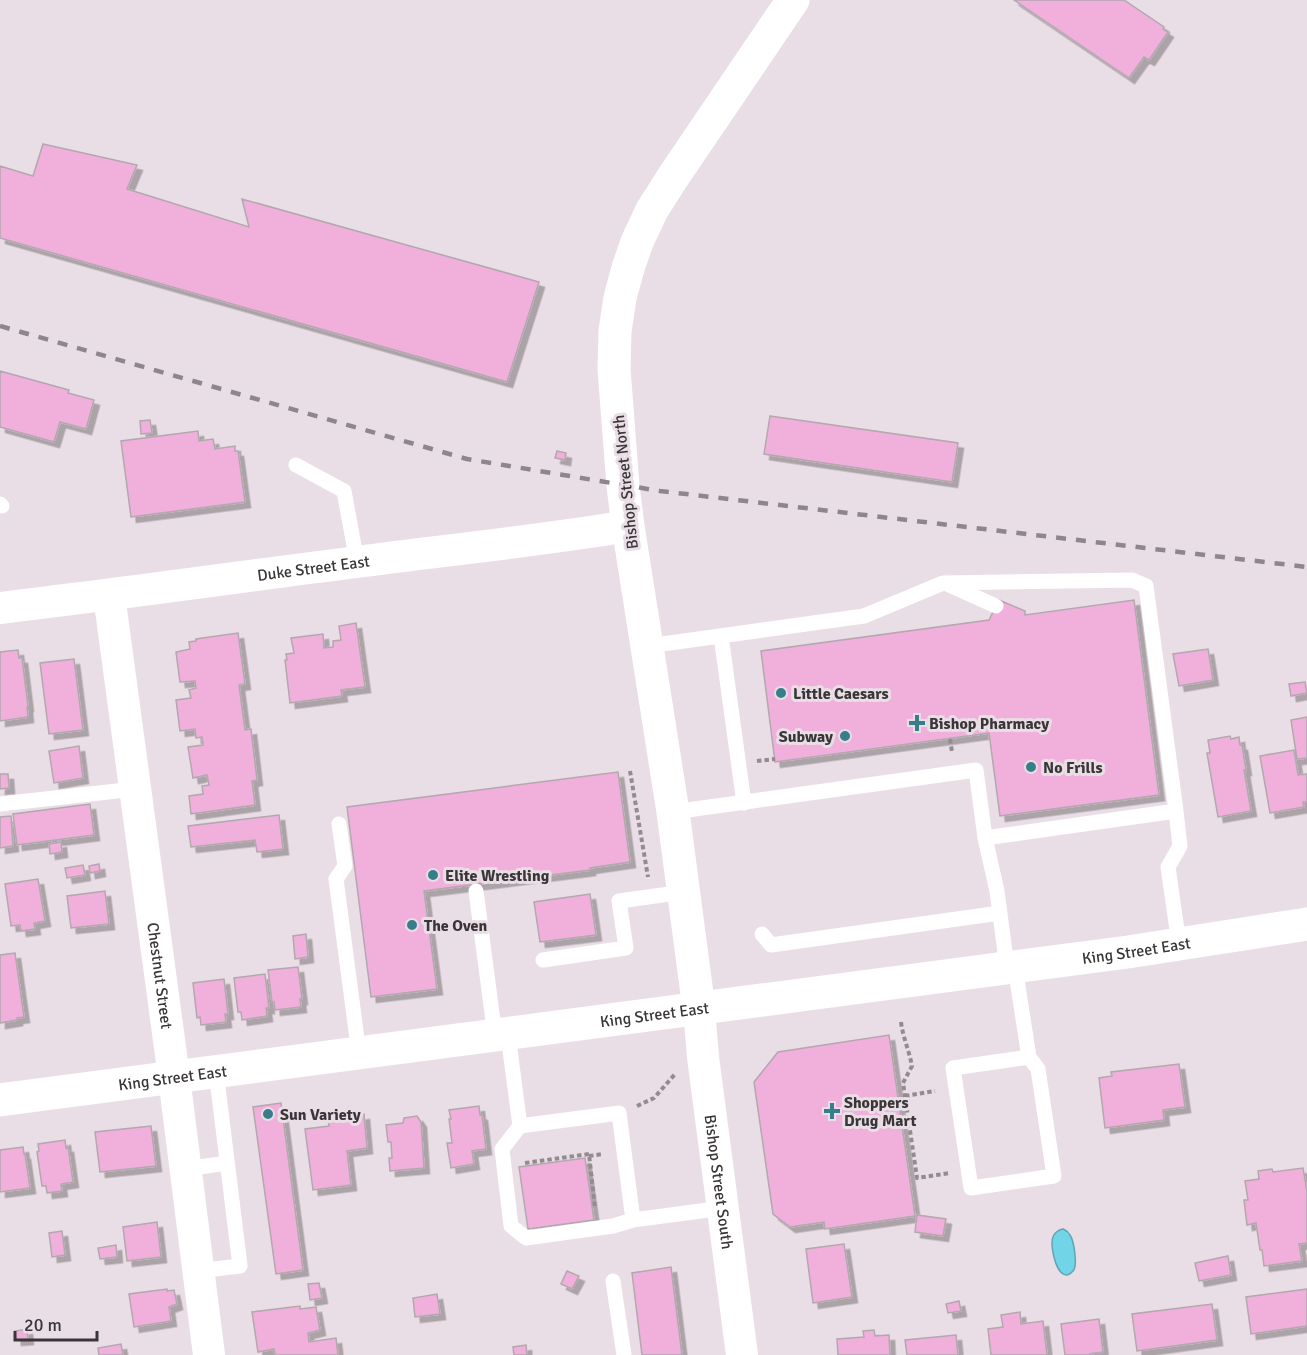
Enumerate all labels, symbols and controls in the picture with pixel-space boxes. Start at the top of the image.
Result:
street label: Bishop Street North [609,414,643,550]
street label: Duke Street East [256,551,371,586]
place label: Little Caesars [793,684,889,704]
marker: Little Caesars [774,686,788,700]
place label: Bishop Pharmacy [929,714,1049,734]
marker: Bishop Pharmacy [910,716,924,730]
place label: Subway [779,727,833,747]
marker: Subway [838,729,852,743]
place label: No Frills [1043,758,1103,778]
marker: No Frills [1024,760,1038,774]
place label: Elite Wrestling [445,866,550,886]
marker: Elite Wrestling [426,868,440,882]
place label: The Oven [424,916,487,936]
marker: The Oven [405,918,419,932]
street label: Chestnut Street [142,921,176,1031]
street label: King Street East [1081,933,1192,969]
street label: King Street East [599,998,711,1032]
street label: King Street East [117,1061,229,1095]
place label: Shoppers Drug Mart [844,1093,916,1131]
marker: Shoppers Drug Mart [825,1104,839,1118]
place label: Sun Variety [280,1105,361,1125]
marker: Sun Variety [261,1107,275,1121]
street label: Bishop Street South [700,1113,737,1250]
scale bar [15,1304,98,1342]
text: 20 m [24,1314,62,1336]

